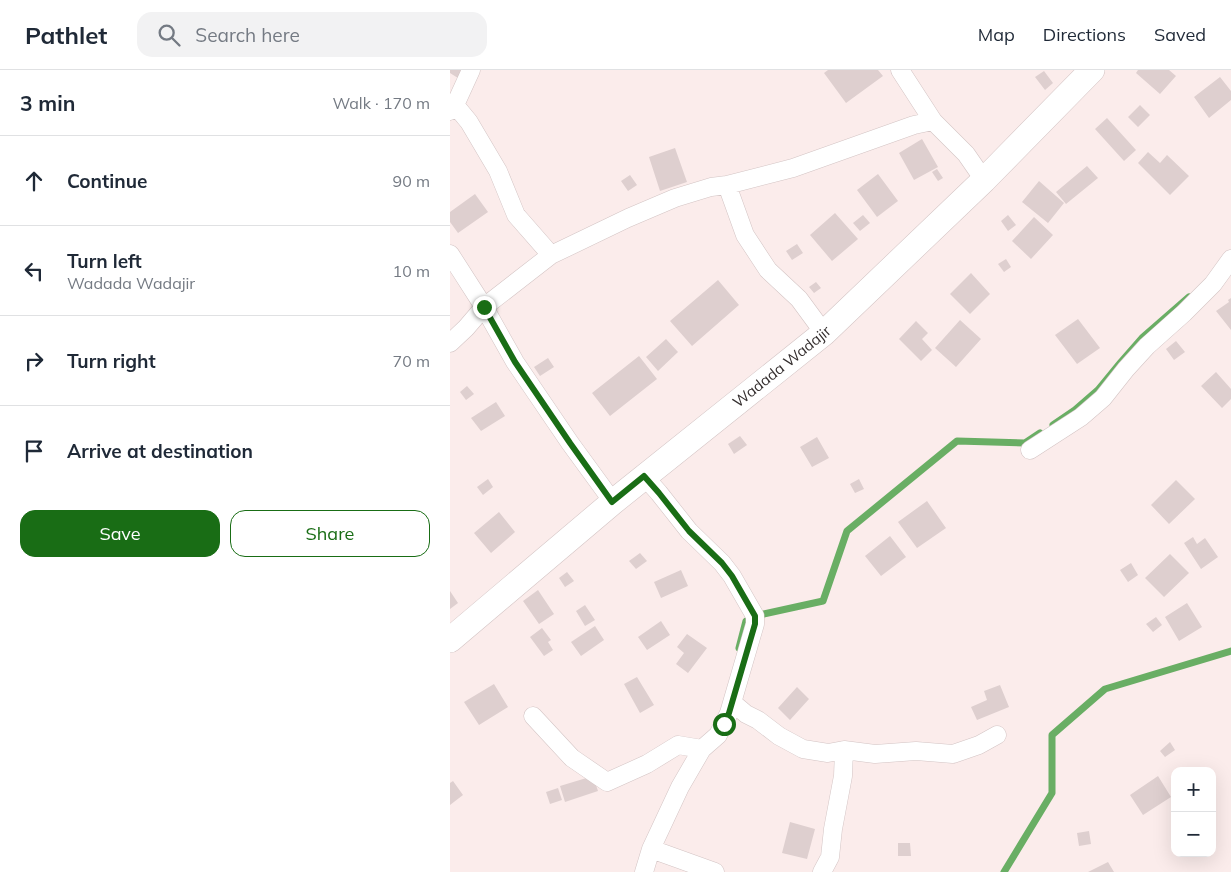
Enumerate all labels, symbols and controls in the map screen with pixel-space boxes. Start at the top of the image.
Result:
search box [137,12,487,57]
text: Pathlet [25,20,107,50]
icon: search [155,21,183,49]
text: Search here [195,23,300,47]
text: Map [978,23,1015,46]
text: Directions [1043,23,1126,46]
text: Saved [1154,23,1206,46]
text: 3 min [20,90,75,116]
text: Walk · 170 m [332,93,430,113]
icon: ahead [20,167,48,195]
text: Continue [67,169,147,193]
text: 90 m [393,171,430,191]
text: Turn left [67,249,142,273]
icon: left [20,257,48,285]
text: 10 m [393,261,430,281]
text: Wadada Wadajir [67,273,195,293]
route end [473,296,496,319]
street label: Wadada Wadajir [729,321,835,411]
icon: right [20,347,48,375]
text: Turn right [67,349,156,373]
text: 70 m [393,351,430,371]
icon: arrive [20,437,48,465]
text: Arrive at destination [67,439,253,463]
button: Save [20,510,220,557]
button: Share [230,510,430,557]
route start [713,713,736,736]
map controls [1171,767,1216,857]
button: + [1171,767,1216,812]
button: − [1171,812,1216,857]

